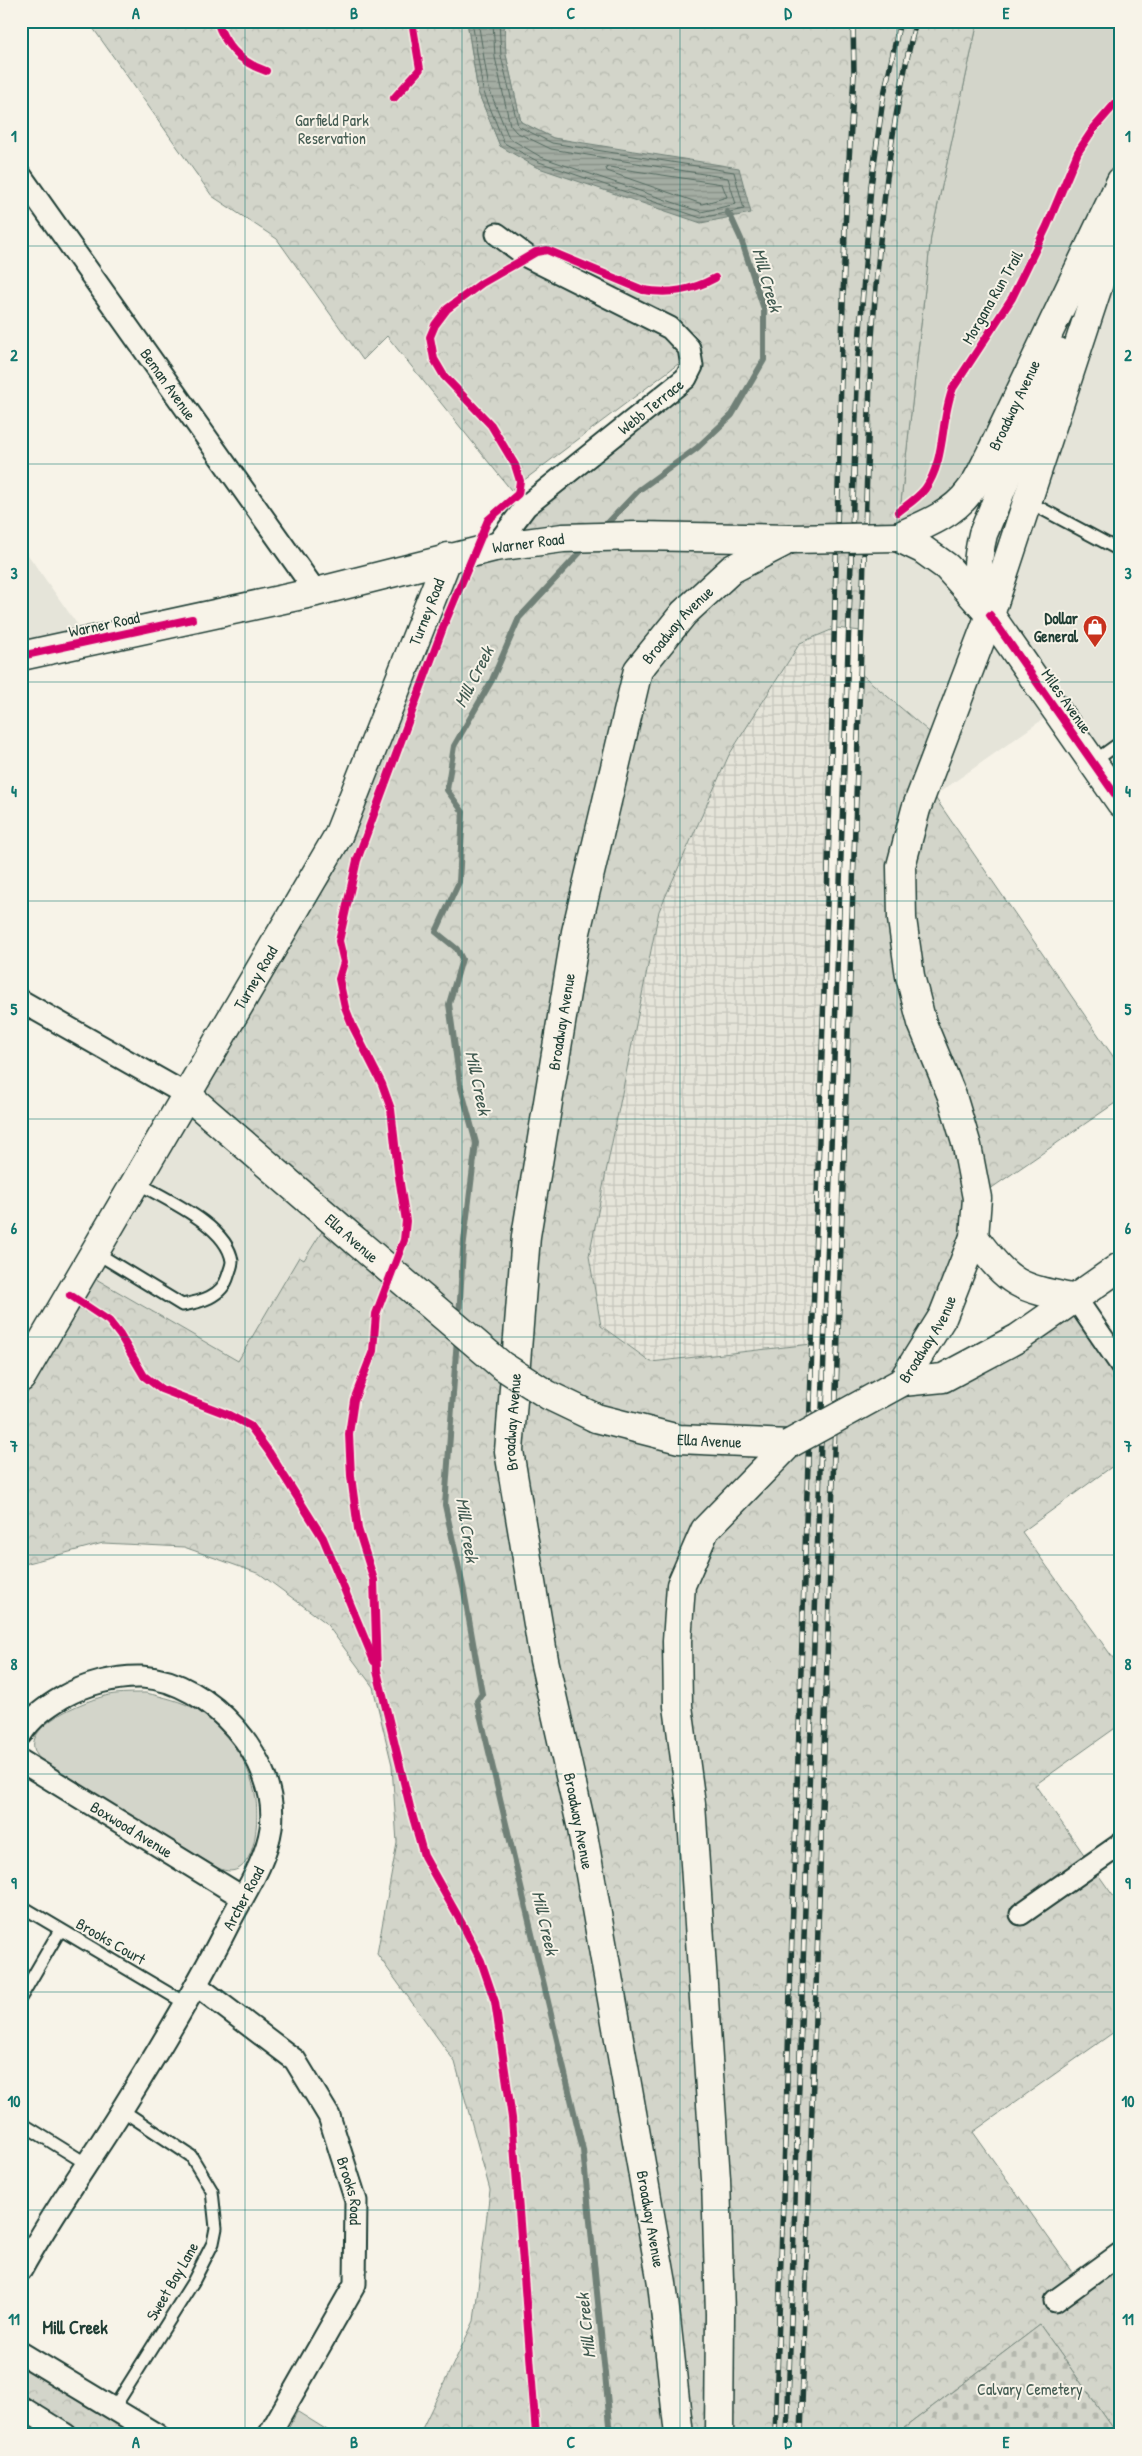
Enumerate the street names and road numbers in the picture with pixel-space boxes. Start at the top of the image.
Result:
street label: Morgana Run Trail [956,245,1028,348]
street label: Beman Avenue [135,344,202,425]
street label: Broadway Avenue [983,355,1045,454]
street label: Webb Terrace [613,373,689,439]
street label: Warner Road [491,527,565,558]
street label: Turney Road [403,575,450,648]
street label: Broadway Avenue [636,580,718,668]
street label: Warner Road [67,606,141,642]
street label: Miles Avenue [1037,664,1098,738]
street label: Turney Road [228,942,283,1013]
street label: Broadway Avenue [542,971,580,1072]
street label: Ella Avenue [320,1209,384,1268]
street label: Broadway Avenue [893,1292,961,1387]
street label: Broadway Avenue [498,1372,526,1473]
street label: Ella Avenue [677,1428,743,1453]
street label: Broadway Avenue [559,1771,599,1872]
street label: Boxwood Avenue [87,1795,177,1863]
street label: Archer Road [217,1862,269,1934]
street label: Brooks Court [72,1912,150,1970]
street label: Brooks Road [332,2154,367,2225]
street label: Broadway Avenue [632,2169,670,2270]
street label: Sweet Bay Lane [141,2237,204,2324]

